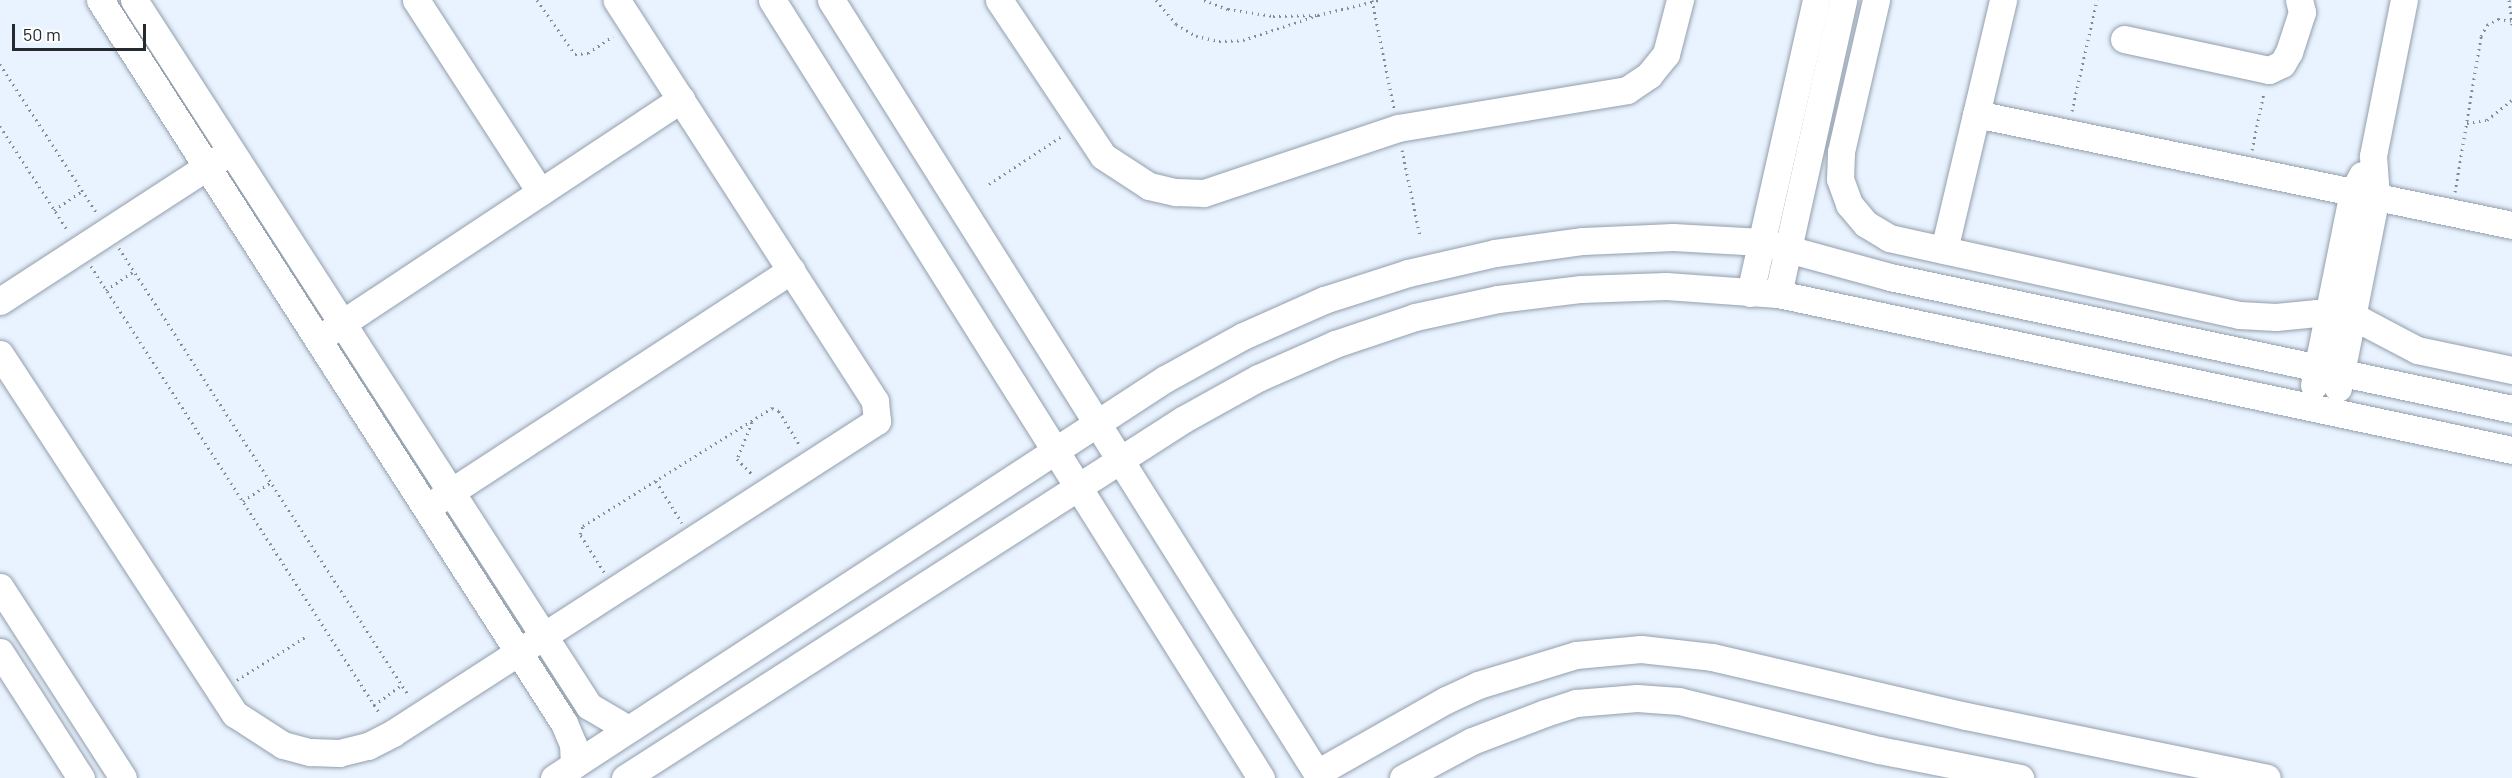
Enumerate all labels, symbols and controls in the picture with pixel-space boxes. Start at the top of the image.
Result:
scale bar [15,12,148,50]
text: 50 m [23,23,61,45]

